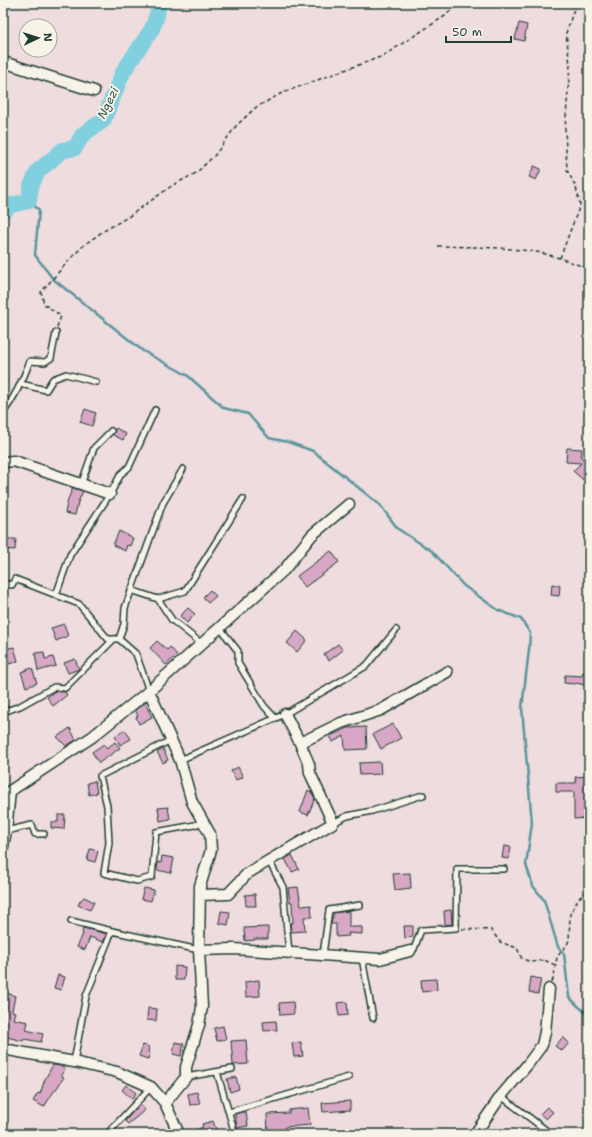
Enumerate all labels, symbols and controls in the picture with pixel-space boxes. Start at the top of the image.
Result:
north arrow [18,18,58,58]
scale bar [446,18,511,44]
text: 50 m [452,24,482,40]
text: N [40,32,55,42]
water label: Ngezi [93,84,123,121]

